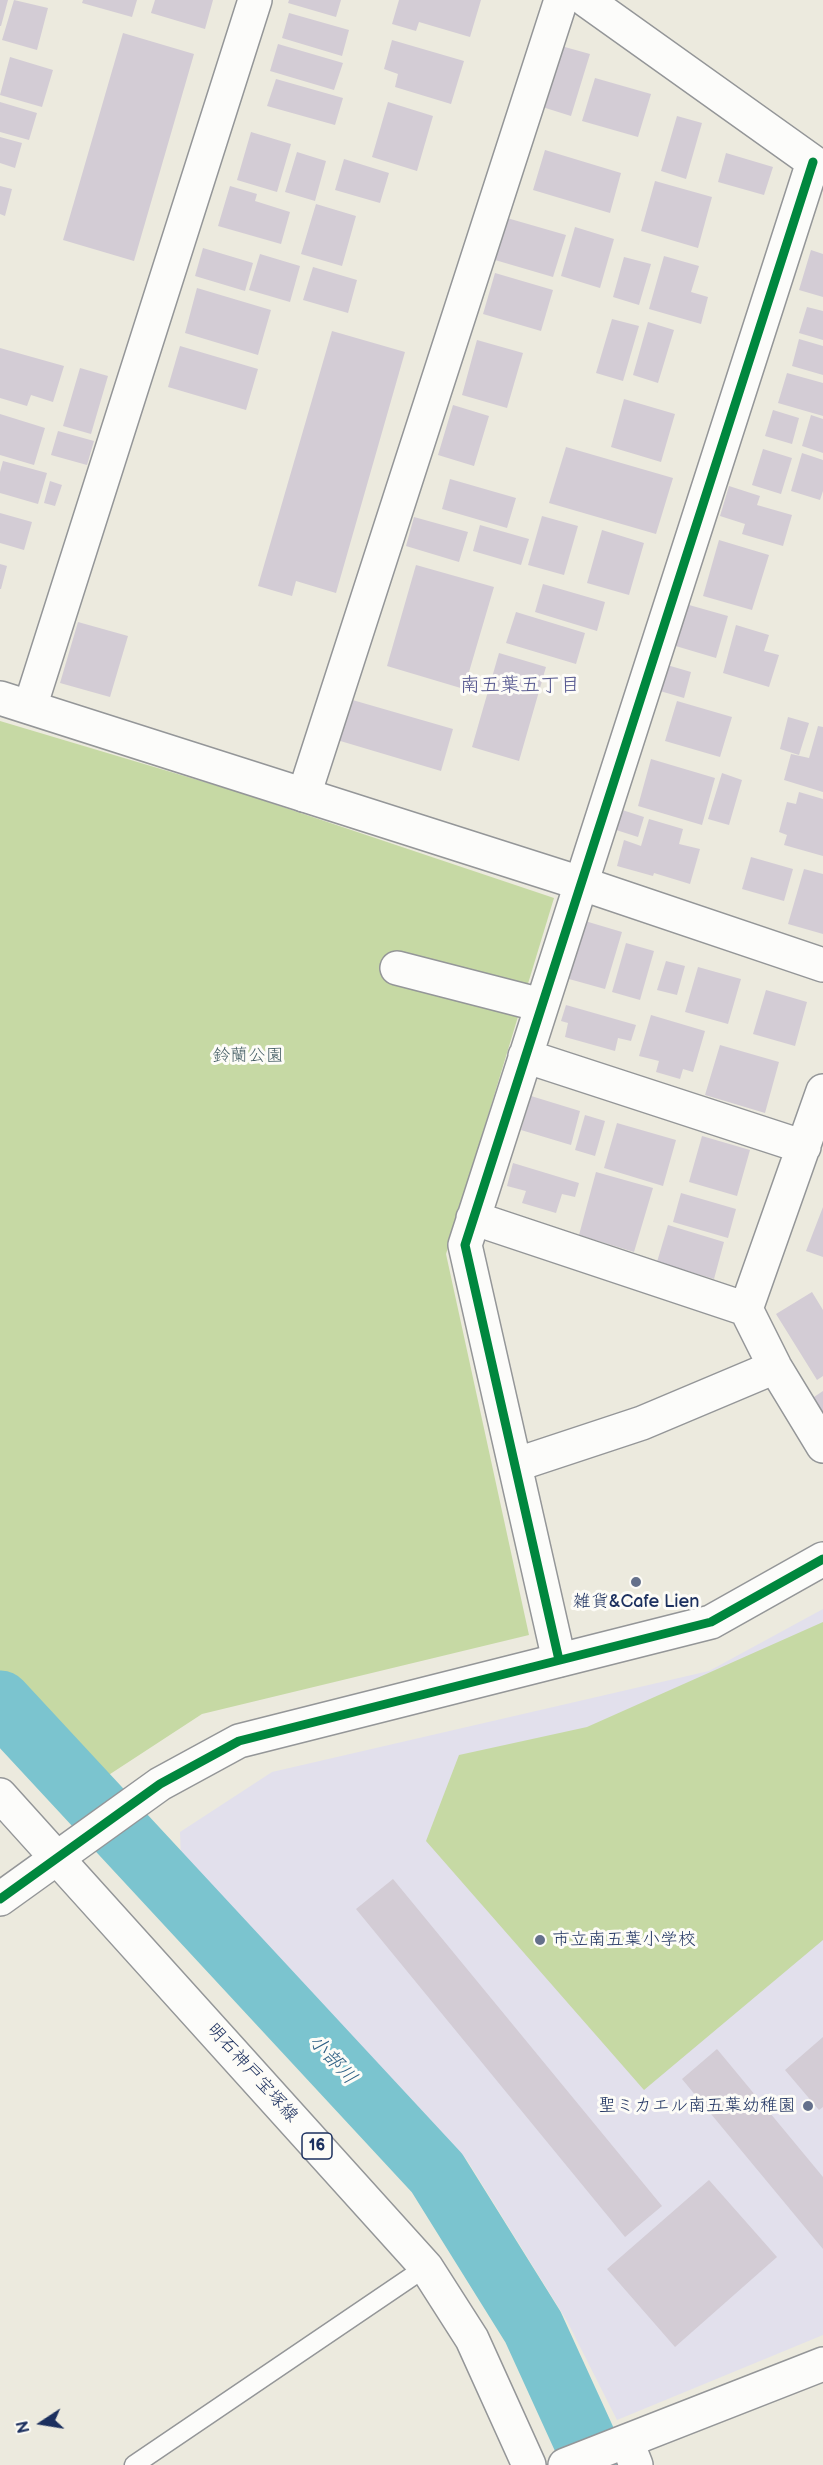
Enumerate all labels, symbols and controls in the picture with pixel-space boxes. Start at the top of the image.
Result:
district label: 南五葉五丁目 [460,674,580,698]
park label: 鈴蘭公園 [212,1045,284,1067]
marker: 雑貨&Cafe Lien [629,1575,643,1589]
place label: 雑貨&Cafe Lien [573,1591,699,1613]
place label: 市立南五葉小学校 [552,1929,696,1951]
marker: 市立南五葉小学校 [533,1933,547,1947]
street label: 明石神戸宝塚線 [202,2019,302,2127]
water label: 小部川 [303,2030,361,2090]
place label: 聖ミカエル南五葉幼稚園 [598,2095,796,2117]
marker: 聖ミカエル南五葉幼稚園 [801,2099,815,2113]
road number: 16 [302,2133,332,2159]
north arrow [12,2393,72,2453]
text: N [13,2419,34,2435]

